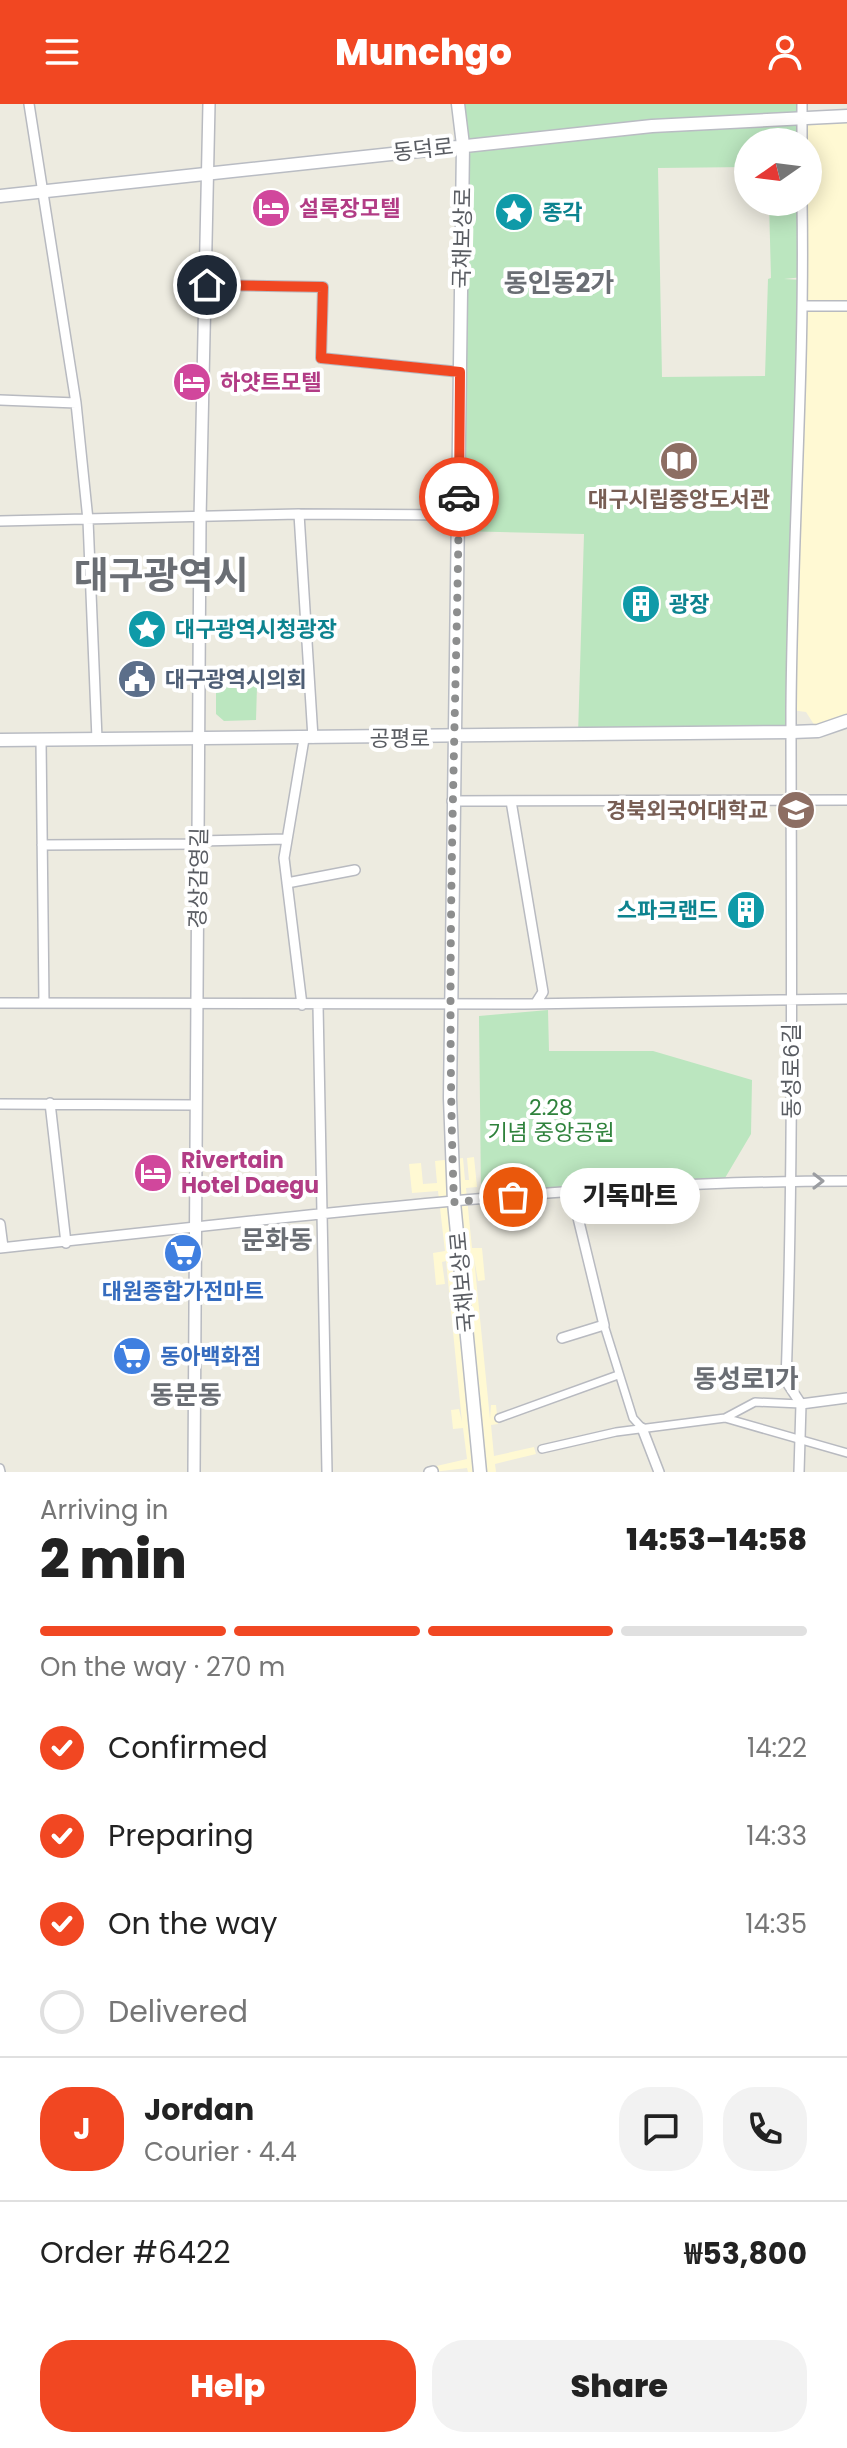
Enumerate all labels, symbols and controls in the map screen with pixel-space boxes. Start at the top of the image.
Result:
text: Munchgo [335,27,512,78]
icon: menu [40,30,84,74]
icon: person [763,30,807,74]
north arrow [734,128,822,216]
map controls [734,128,822,216]
street label: 동덕로 [391,131,455,168]
hotel icon: 설록장모텔 [250,187,292,229]
street label: 국채보상로 [446,187,479,289]
place icon: 종각 [493,191,535,233]
place label: 설록장모텔 [299,193,400,224]
place label: 종각 [542,197,582,228]
pin [173,251,241,319]
icon: home [185,263,229,307]
district label: 동인동2가 [504,265,614,301]
hotel icon: 하얏트모텔 [171,361,213,403]
place label: 하얏트모텔 [220,367,321,398]
library icon: 대구시립중앙도서관 [658,440,700,482]
courier [419,457,499,537]
icon: car [437,475,481,519]
place label: 대구시립중앙도서관 [588,484,770,515]
district label: 대구광역시 [74,549,248,602]
building icon: 광장 [620,583,662,625]
place label: 광장 [669,589,709,620]
place icon: 대구광역시청광장 [126,608,168,650]
place label: 대구광역시청광장 [175,614,337,645]
public building icon: 대구광역시의회 [116,658,158,700]
place label: 대구광역시의회 [165,664,307,695]
street label: 공평로 [370,723,430,754]
school or university icon: 경북외국어대학교 [775,789,817,831]
place label: 경북외국어대학교 [606,795,768,826]
street label: 경상감영길 [182,827,215,929]
building icon: 스파크랜드 [725,889,767,931]
place label: 스파크랜드 [617,895,718,926]
street label: 동성로6길 [776,1024,807,1118]
park label: 2.28 기념 중앙공원 [487,1092,615,1148]
place label: Rivertain Hotel Daegu [181,1145,319,1201]
hotel icon: Rivertain Hotel Daegu [132,1152,174,1194]
pin [479,1163,547,1231]
callout: 기독마트 [561,1169,701,1225]
one-way arrow [812,1172,825,1190]
icon: bag [491,1175,535,1219]
text: 기독마트 [582,1178,678,1214]
district label: 문화동 [241,1222,313,1258]
street label: 국채보상로 [443,1230,482,1334]
supermarket icon: 대원종합가전마트 [162,1232,204,1274]
place label: 대원종합가전마트 [102,1276,264,1307]
supermarket icon: 동아백화점 [111,1335,153,1377]
place label: 동아백화점 [160,1341,261,1372]
district label: 동성로1가 [693,1361,799,1397]
district label: 동문동 [150,1377,222,1413]
text: Arriving in [40,1492,169,1528]
text: 14:53–14:58 [626,1518,807,1561]
text: 2 min [40,1523,187,1596]
text: On the way · 270 m [40,1649,285,1685]
icon: check [40,1726,84,1770]
text: Confirmed [108,1726,268,1769]
text: 14:22 [747,1730,807,1766]
icon: check [40,1814,84,1858]
text: Preparing [108,1814,254,1857]
text: 14:33 [746,1818,807,1854]
icon: check [40,1902,84,1946]
text: On the way [108,1902,277,1945]
text: 14:35 [745,1906,807,1942]
text: Delivered [108,1990,248,2033]
button: chat [619,2087,703,2171]
button: phone [723,2087,807,2171]
text: Jordan [144,2088,254,2131]
text: J [73,2107,91,2150]
text: Courier · 4.4 [144,2134,297,2170]
text: Order #6422 [40,2231,230,2274]
text: ₩53,800 [684,2232,807,2275]
button: Help [40,2340,416,2432]
button: Share [432,2340,807,2432]

